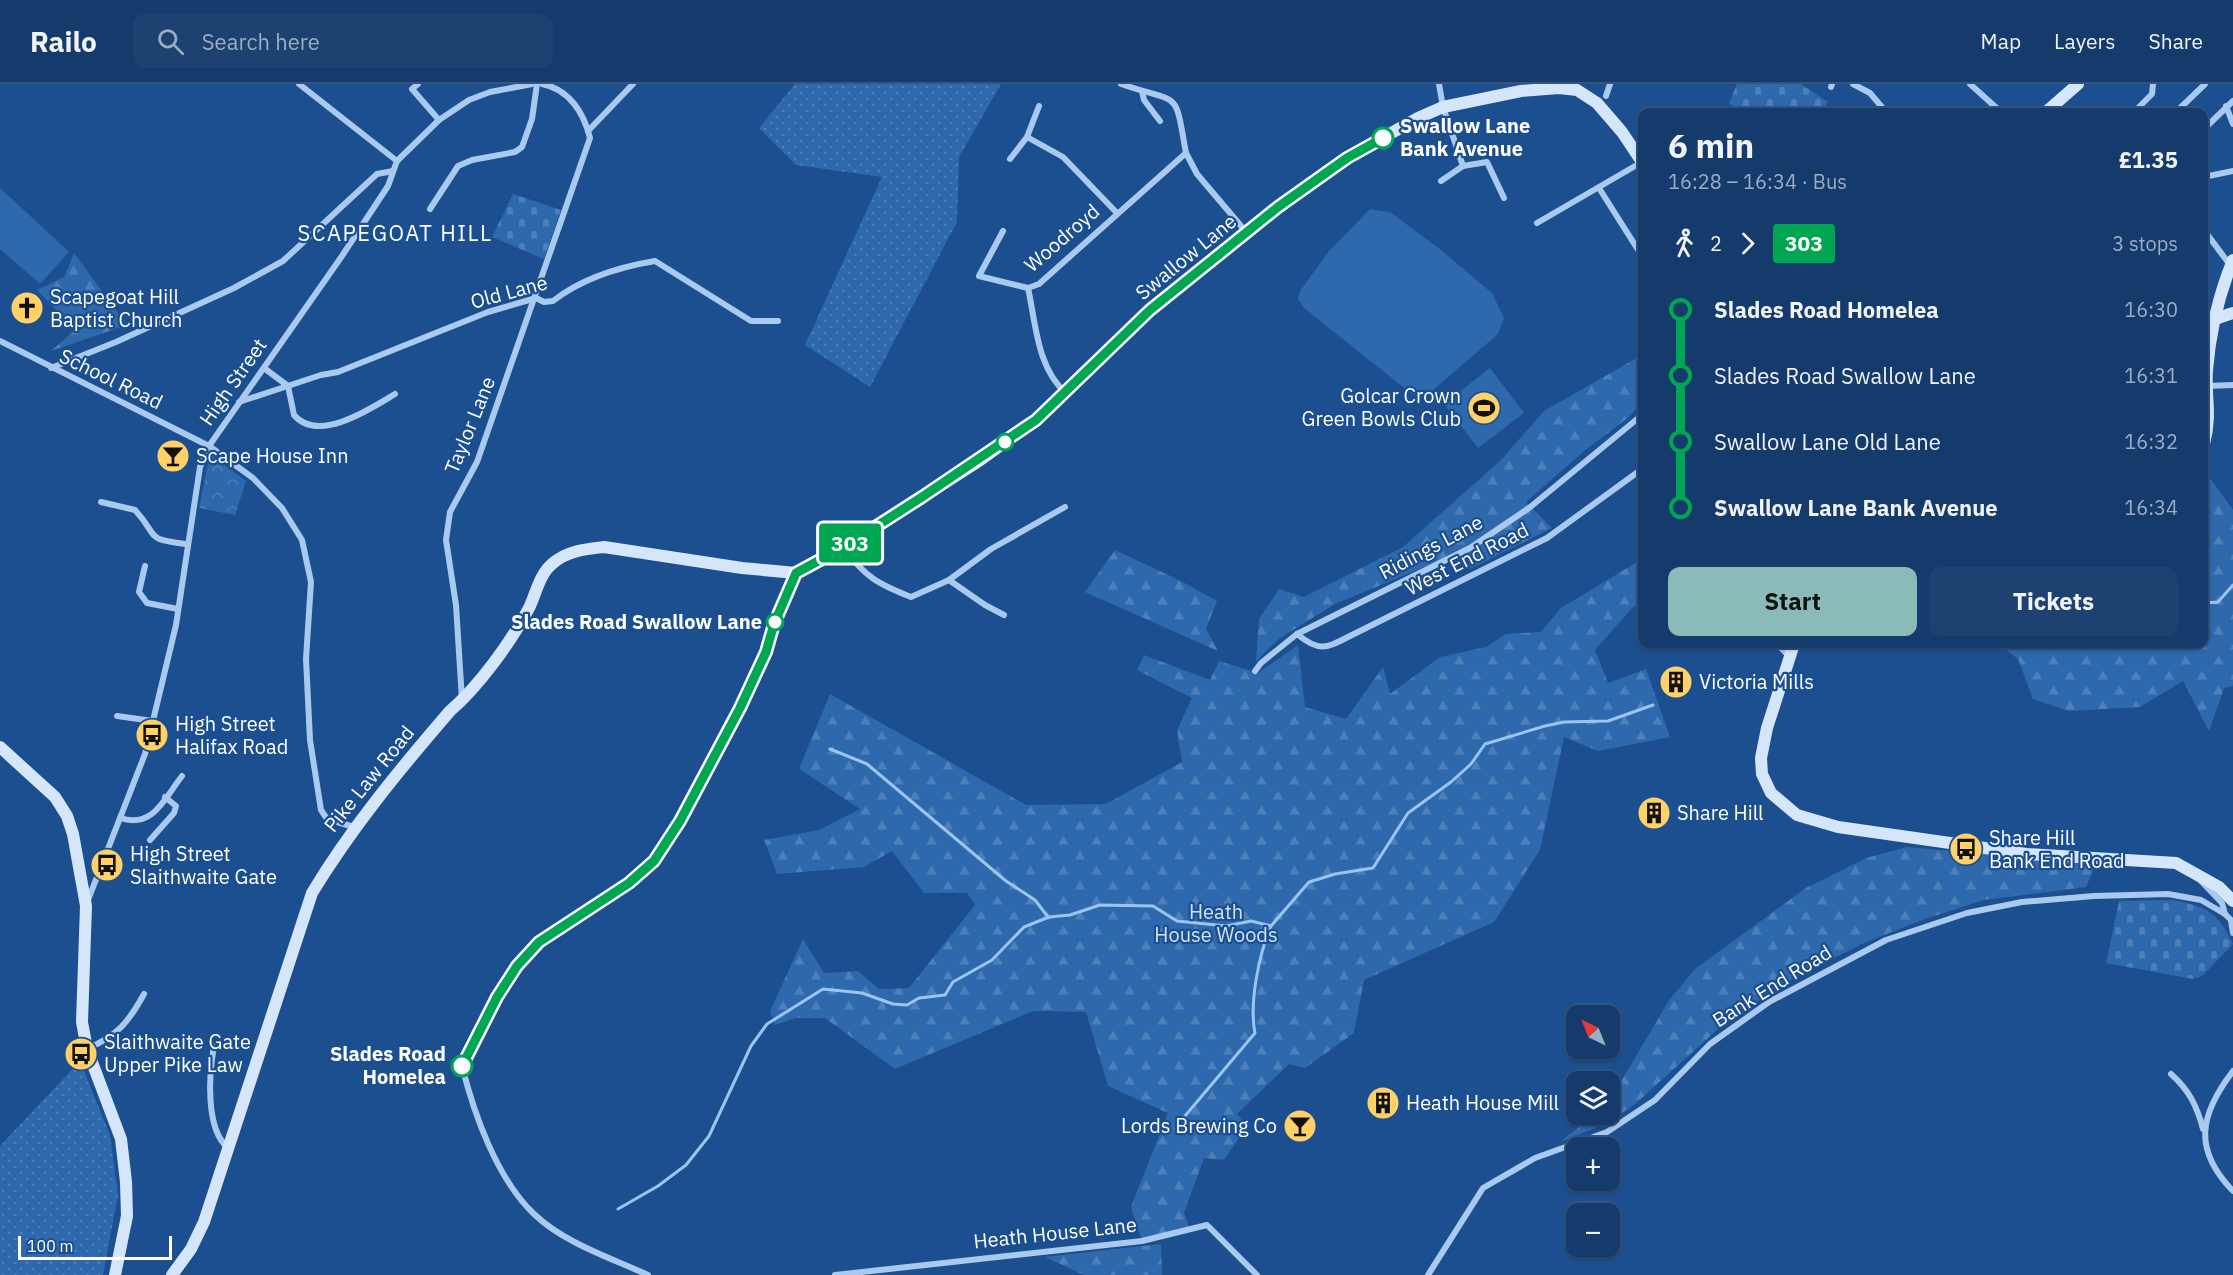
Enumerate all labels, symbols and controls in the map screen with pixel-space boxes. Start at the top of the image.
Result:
search box [133,14,553,68]
text: Railo [30,23,97,60]
icon: search [154,25,187,58]
text: Search here [202,27,320,56]
text: Map [1981,27,2021,55]
text: Layers [2054,27,2116,55]
text: Share [2149,27,2203,55]
place label: Swallow Lane Bank Avenue [1400,112,1530,162]
text: 6 min [1668,124,1754,167]
marker: Swallow Lane Bank Avenue [1372,127,1394,149]
text: £1.35 [2119,145,2178,174]
text: 16:28 – 16:34 · Bus [1668,168,1847,195]
street label: Woodroyd [1018,197,1105,278]
street label: Swallow Lane [1130,208,1242,306]
district label: SCAPEGOAT HILL [297,218,493,247]
icon: walk [1668,227,1701,260]
icon: forward [1731,227,1764,260]
text: 303 [1785,229,1823,257]
text: 2 [1710,230,1722,257]
text: 3 stops [2112,230,2178,257]
street label: Old Lane [467,268,551,315]
place label: Scapegoat Hill Baptist Church [50,283,182,333]
church icon: Scapegoat Hill Baptist Church [9,290,45,326]
text: Slades Road Homelea [1714,295,1939,324]
text: 16:30 [2124,296,2178,323]
street label: High Street [193,333,273,431]
street label: School Road [55,342,167,415]
text: Slades Road Swallow Lane [1714,361,1976,390]
text: 16:31 [2124,362,2178,389]
street label: Taylor Lane [438,372,501,477]
place label: Golcar Crown Green Bowls Club [1302,382,1461,432]
sports icon: Golcar Crown Green Bowls Club [1466,390,1502,426]
text: Swallow Lane Old Lane [1714,427,1941,456]
text: 16:32 [2124,428,2178,455]
unlabelled marker [996,433,1014,451]
bar icon: Scape House Inn [155,438,191,474]
place label: Scape House Inn [196,442,349,469]
text: Swallow Lane Bank Avenue [1714,493,1998,522]
text: 16:34 [2124,494,2178,521]
street label: Ridings Lane [1374,508,1487,585]
street label: West End Road [1400,516,1533,601]
line badge: 303 [816,524,884,562]
text: 303 [831,529,869,557]
button: Start [1668,567,1917,636]
button: Tickets [1929,567,2178,636]
place label: Slades Road Swallow Lane [511,608,762,635]
marker: Slades Road Swallow Lane [766,613,784,631]
building icon: Victoria Mills [1658,664,1694,700]
place label: Victoria Mills [1699,668,1814,695]
place label: High Street Halifax Road [175,710,288,760]
bus stop icon: High Street Halifax Road [134,717,170,753]
street label: Pike Law Road [317,720,420,838]
building icon: Share Hill [1636,795,1672,831]
place label: Share Hill [1677,799,1764,826]
place label: Share Hill Bank End Road [1989,824,2125,874]
bus stop icon: Share Hill Bank End Road [1948,831,1984,867]
place label: High Street Slaithwaite Gate [130,840,277,890]
bus stop icon: High Street Slaithwaite Gate [89,847,125,883]
park label: Heath House Woods [1154,898,1278,948]
street label: Bank End Road [1707,938,1836,1033]
north arrow [1566,1005,1620,1059]
map controls [1566,1005,1620,1257]
place label: Slaithwaite Gate Upper Pike Law [104,1028,251,1078]
bus stop icon: Slaithwaite Gate Upper Pike Law [63,1036,99,1072]
place label: Slades Road Homelea [330,1040,446,1090]
marker: Slades Road Homelea [451,1055,473,1077]
button: layers [1566,1071,1620,1125]
building icon: Heath House Mill [1365,1085,1401,1121]
place label: Heath House Mill [1406,1089,1559,1116]
bar icon: Lords Brewing Co [1282,1108,1318,1144]
place label: Lords Brewing Co [1121,1112,1277,1139]
button: + [1566,1137,1620,1191]
button: − [1566,1203,1620,1257]
street label: Heath House Lane [972,1211,1138,1255]
scale bar [18,1233,172,1260]
text: 100 m [27,1236,74,1256]

